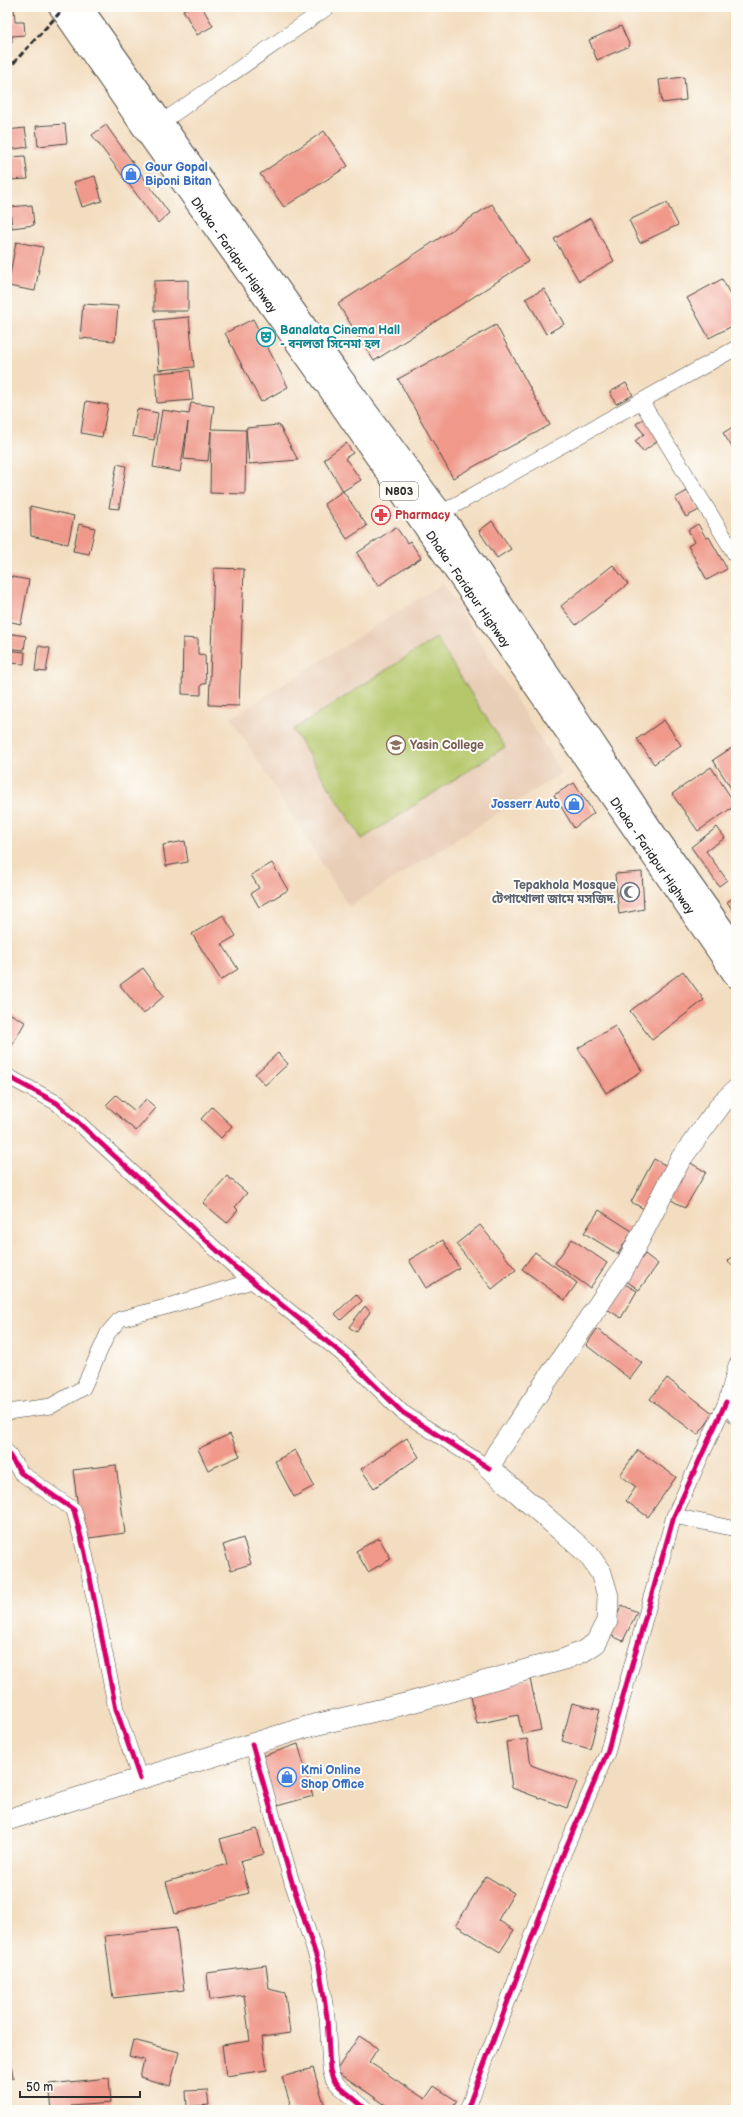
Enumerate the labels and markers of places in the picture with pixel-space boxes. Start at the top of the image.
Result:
place label: Gour Gopal Biponi Bitan [145,160,212,189]
shop icon: Gour Gopal Biponi Bitan [120,163,142,185]
place label: Banalata Cinema Hall - বনলতা সিনেমা হল [280,323,400,352]
theatre icon: Banalata Cinema Hall - বনলতা সিনেমা হল [255,326,277,348]
pharmacy icon: Pharmacy [370,504,392,526]
place label: Pharmacy [395,508,450,523]
school or university icon: Yasin College [385,734,407,756]
place label: Yasin College [410,738,484,753]
shop icon: Josserr Auto [563,793,585,815]
place label: Josserr Auto [491,797,560,812]
place label: Tepakhola Mosque টেপাখোলা জামে মসজিদ. [492,878,616,907]
mosque icon: Tepakhola Mosque টেপাখোলা জামে মসজিদ. [619,881,641,903]
place label: Kmi Online Shop Office [301,1763,364,1792]
shop icon: Kmi Online Shop Office [276,1766,298,1788]

